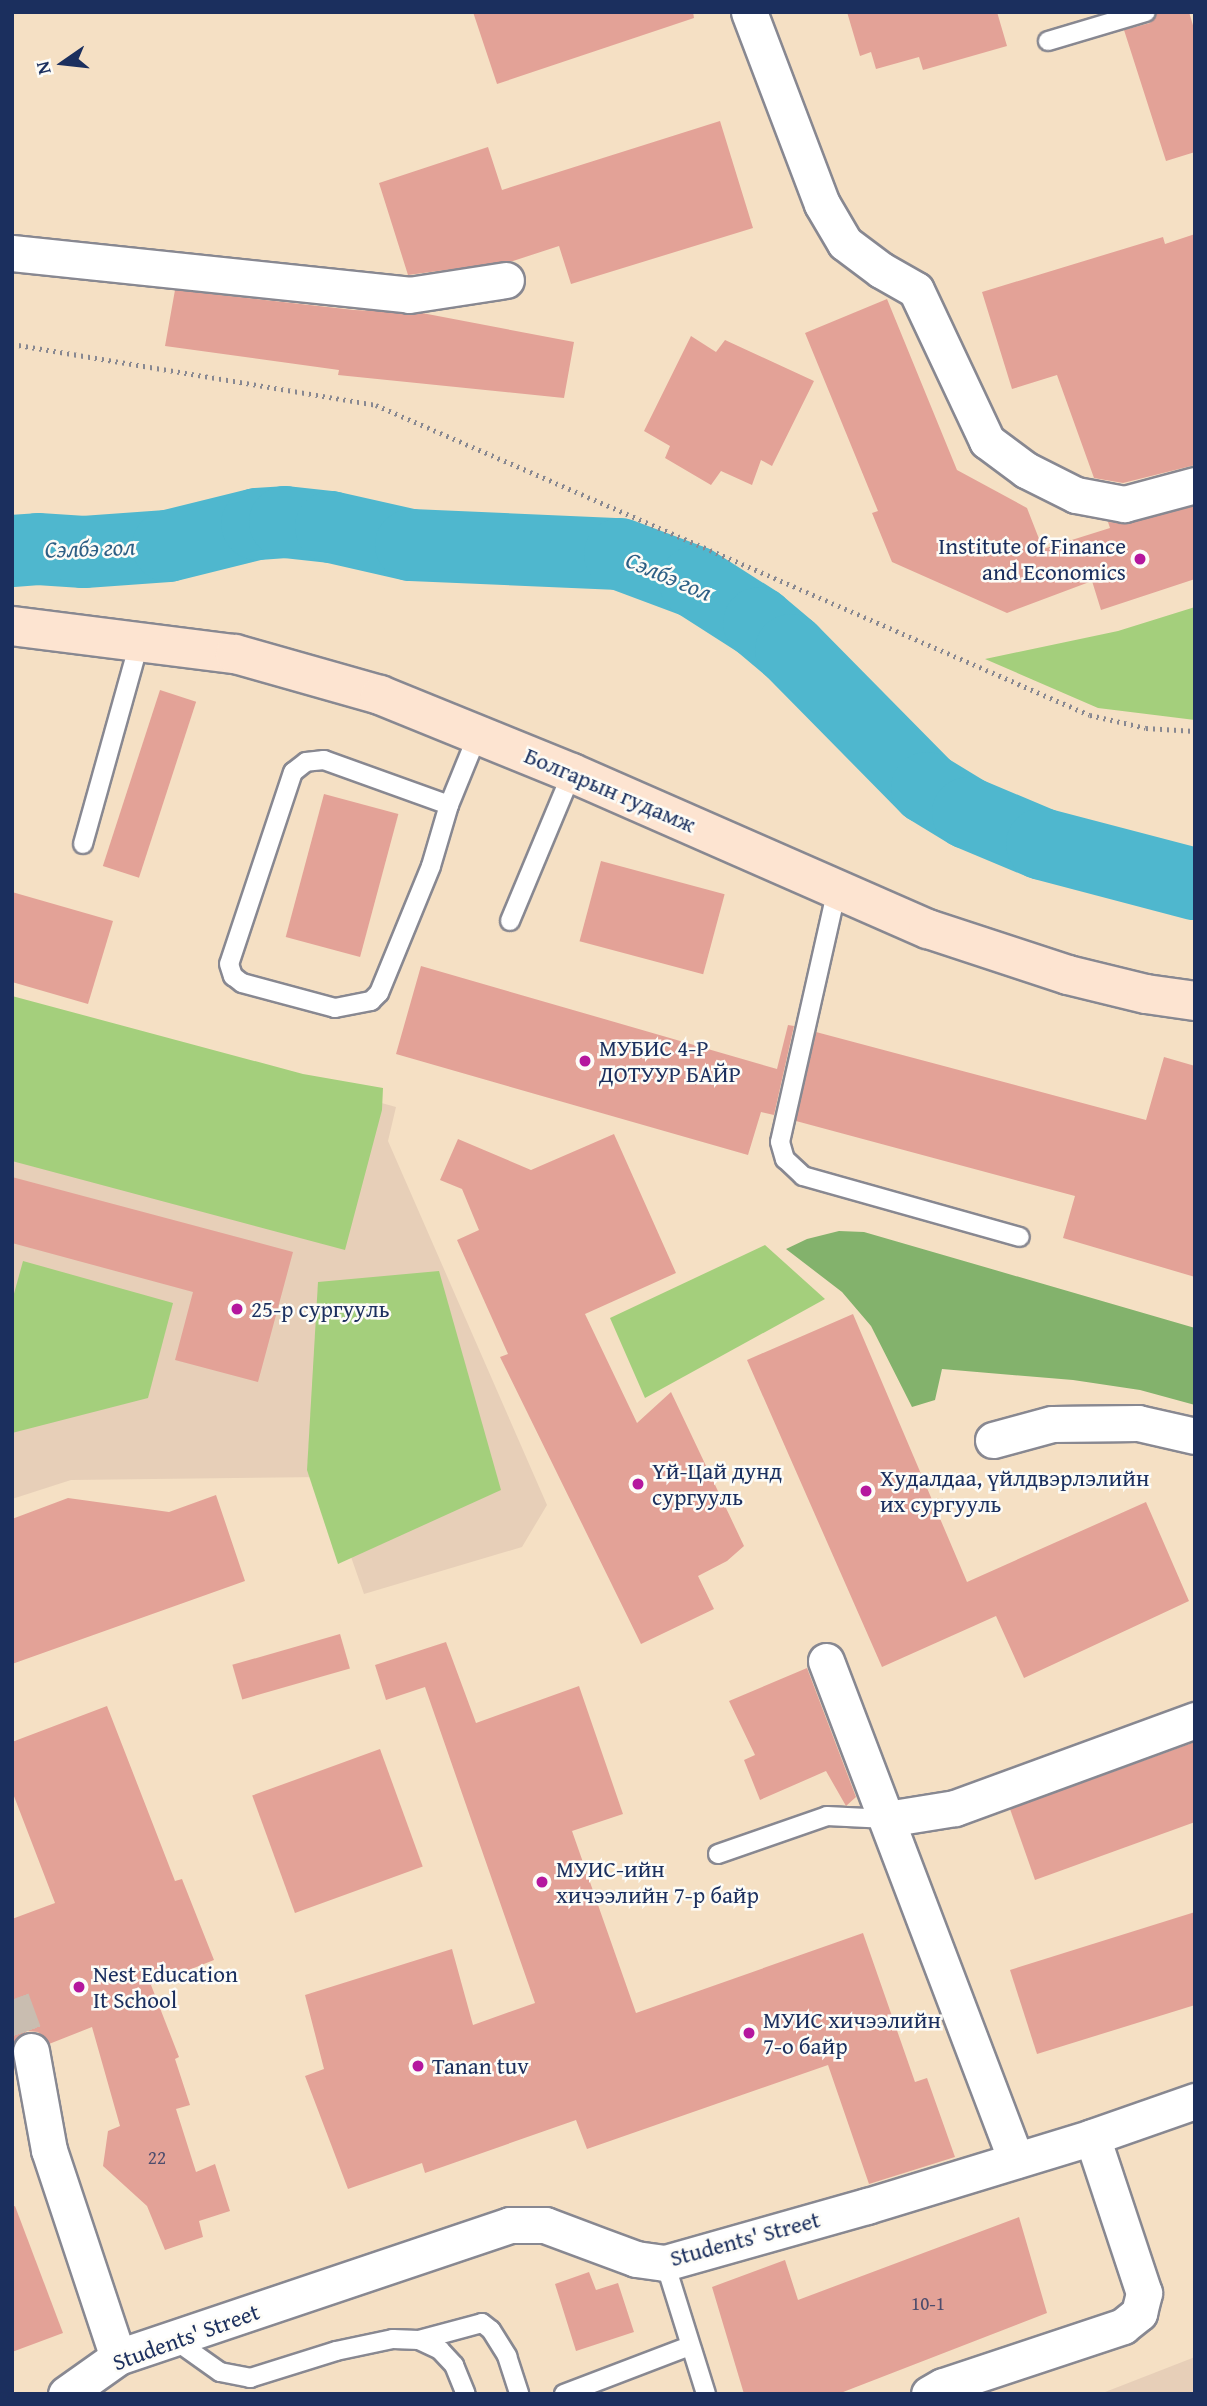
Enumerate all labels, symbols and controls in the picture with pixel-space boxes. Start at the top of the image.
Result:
north arrow [28,28,98,98]
text: N [28,59,58,78]
water label: Сэлбэ гол [44,532,136,564]
place label: Institute of Finance and Economics [938,532,1126,586]
water label: Сэлбэ гол [622,545,716,607]
marker: Institute of Finance and Economics [1132,551,1148,567]
street label: Болгарын гудамж [520,742,700,838]
place label: МУБИС 4-Р ДОТУУР БАЙР [599,1034,741,1088]
marker: МУБИС 4-Р ДОТУУР БАЙР [577,1053,593,1069]
place label: 25-р сургууль [251,1295,390,1323]
marker: 25-р сургууль [229,1301,245,1317]
place label: Үй-Цай дунд сургууль [652,1457,782,1511]
place label: Худалдаа, үйлдвэрлэлийн их сургууль [880,1464,1149,1518]
marker: Үй-Цай дунд сургууль [630,1476,646,1492]
marker: Худалдаа, үйлдвэрлэлийн их сургууль [858,1483,874,1499]
place label: МУИС-ийн хичээлийн 7-р байр [556,1855,759,1909]
marker: МУИС-ийн хичээлийн 7-р байр [534,1874,550,1890]
place label: Nest Education It School [93,1960,238,2014]
marker: Nest Education It School [71,1979,87,1995]
place label: МУИС хичээлийн 7-о байр [763,2006,941,2060]
marker: МУИС хичээлийн 7-о байр [741,2025,757,2041]
place label: Tanan tuv [432,2052,529,2080]
marker: Tanan tuv [410,2058,426,2074]
house number: 22 [148,2147,166,2169]
street label: Students' Street [667,2206,823,2272]
house number: 10-1 [911,2293,945,2315]
street label: Students' Street [109,2298,263,2376]

